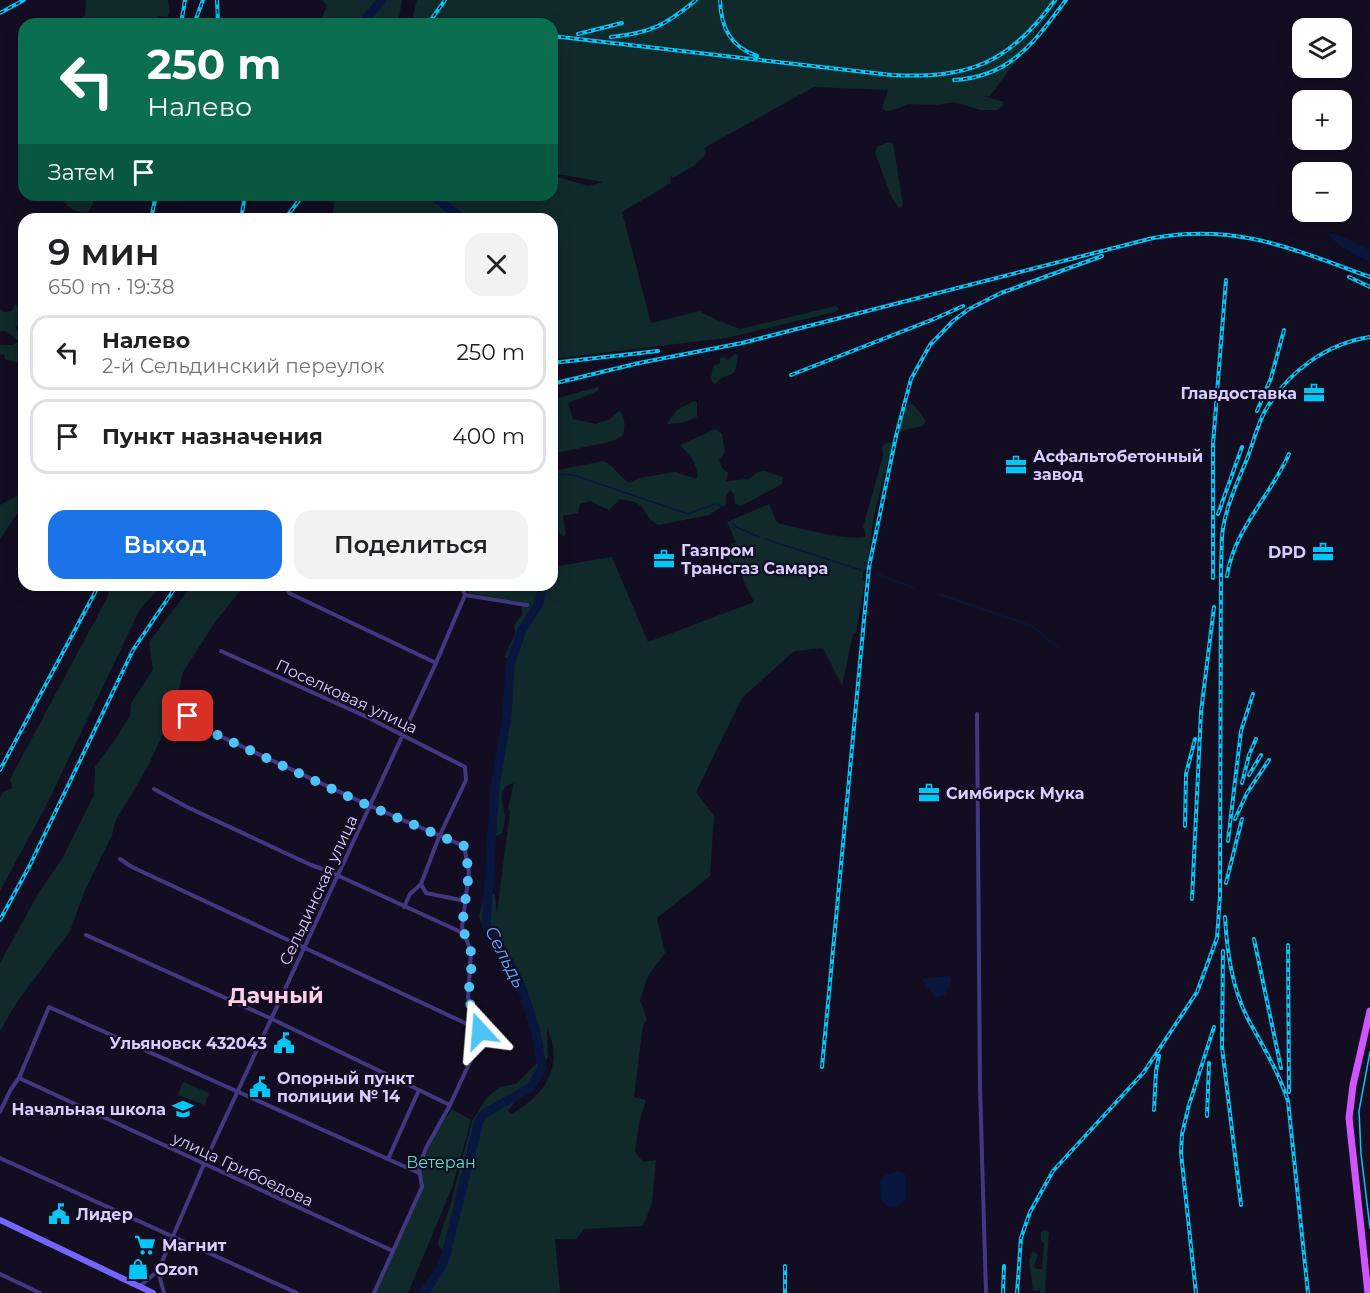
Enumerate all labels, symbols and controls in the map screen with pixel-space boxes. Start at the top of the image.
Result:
map controls [1292,18,1352,222]
button: layers [1292,18,1352,78]
text: 250 m [147,38,281,90]
icon: left [48,42,126,120]
text: Налево [147,90,252,123]
button: + [1292,90,1352,150]
icon: arrive [127,156,160,189]
text: Затем [48,159,115,186]
button: − [1292,162,1352,222]
text: 9 мин [48,230,160,274]
button: close [465,233,528,296]
text: 650 m · 19:38 [48,275,174,299]
text: Налево [102,327,190,354]
icon: left [51,336,84,369]
text: 250 m [456,339,525,366]
text: 2-й Сельдинский переулок [102,354,385,378]
office icon: Главдоставка [1302,381,1326,405]
place label: Главдоставка [1180,384,1297,403]
icon: arrive [51,420,84,453]
text: Пункт назначения [102,423,323,450]
text: 400 m [452,423,525,450]
place label: Асфальтобетонный завод [1033,447,1203,484]
office icon: Асфальтобетонный завод [1004,453,1028,477]
button: Выход [48,510,282,579]
button: Поделиться [294,510,528,579]
office icon: DPD [1311,540,1335,564]
place label: Газпром Трансгаз Самара [681,541,828,578]
place label: DPD [1268,543,1306,562]
office icon: Газпром Трансгаз Самара [652,547,676,571]
street label: Поселковая улица [273,655,421,738]
pin [162,690,213,741]
icon: arrive [171,699,204,732]
office icon: Симбирск Мука [917,781,941,805]
place label: Симбирск Мука [946,784,1085,803]
street label: Сельдинская улица [275,812,362,968]
water label: Сельдь [480,922,530,992]
district label: Дачный [228,982,324,1009]
position arrow [448,999,512,1063]
public building icon: Ульяновск 432043 [272,1031,296,1055]
place label: Ульяновск 432043 [110,1034,267,1053]
place label: Опорный пункт полиции № 14 [277,1069,415,1106]
public building icon: Опорный пункт полиции № 14 [248,1075,272,1099]
school or university icon: Начальная школа [171,1097,195,1121]
place label: Начальная школа [12,1100,166,1119]
street label: улица Грибоедова [168,1128,316,1210]
park label: Ветеран [406,1153,476,1172]
public building icon: Лидер [47,1202,71,1226]
place label: Лидер [76,1205,133,1224]
supermarket icon: Магнит [133,1233,157,1257]
place label: Магнит [162,1236,227,1255]
shop icon: Ozon [126,1257,150,1281]
place label: Ozon [155,1260,199,1279]

